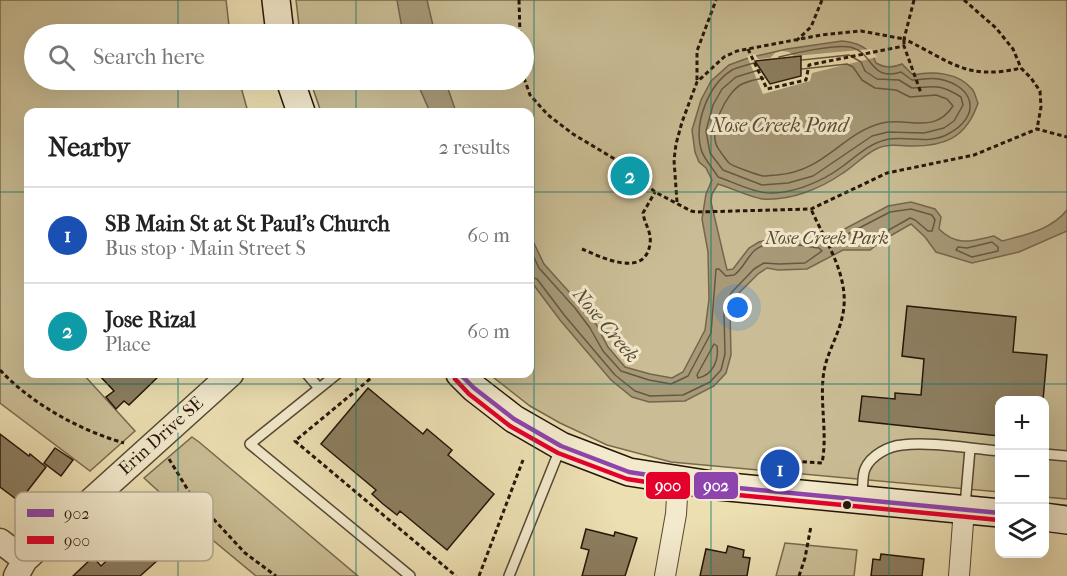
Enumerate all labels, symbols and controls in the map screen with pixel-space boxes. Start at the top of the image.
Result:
search box [24,24,534,90]
icon: search [45,41,78,74]
text: Search here [93,44,205,70]
water label: Nose Creek Pond [709,114,851,137]
text: Nearby [48,132,130,163]
text: 2 results [439,136,510,159]
pin: 2 [610,154,650,198]
text: SB Main St at St Paul's Church [105,211,390,237]
text: 1 [64,224,71,247]
text: 60 m [467,224,510,247]
park label: Nose Creek Park [764,228,889,249]
text: Bus stop · Main Street S [105,237,306,260]
water label: Nose Creek [567,282,644,367]
your location [723,293,752,322]
text: Jose Rizal [105,307,196,333]
text: 2 [62,320,73,343]
text: 60 m [467,320,510,343]
text: Place [105,333,151,356]
street label: Erin Drive SE [114,393,208,479]
map controls [995,396,1049,558]
button: + [995,396,1049,450]
pin: 1 [760,446,800,492]
button: − [995,450,1049,504]
line badge: 900 [645,471,691,500]
line badge: 902 [693,471,739,500]
text: 900 [654,476,681,496]
text: 902 [702,476,729,496]
legend [15,492,213,561]
unlabelled marker [841,499,853,511]
text: 902 [64,504,89,523]
button: layers [995,504,1049,558]
text: 900 [64,531,90,550]

